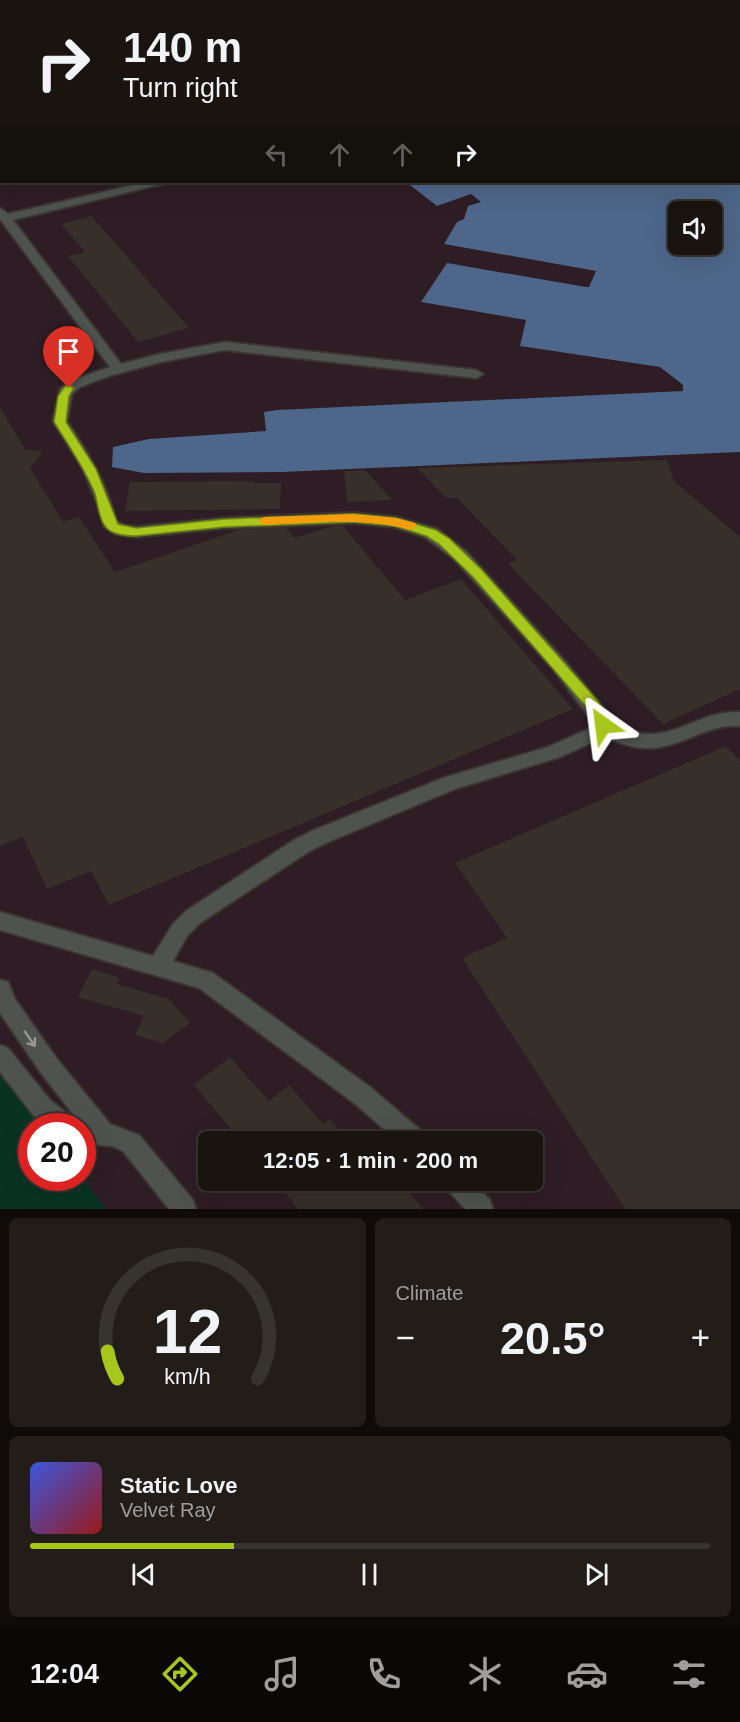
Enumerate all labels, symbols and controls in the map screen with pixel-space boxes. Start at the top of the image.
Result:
icon: right [24,24,102,102]
text: 140 m [123,24,242,71]
text: Turn right [123,73,238,103]
icon: left [260,138,293,171]
icon: ahead [323,138,356,171]
icon: ahead [386,138,419,171]
icon: right [449,138,482,171]
map controls [668,201,722,255]
button: sound [668,201,722,255]
pin [43,326,94,388]
icon: arrive [52,335,85,368]
position arrow [571,693,635,757]
one-way arrow [24,1030,36,1047]
speed limit sign: 20 [18,1113,96,1191]
text: 12:05 · 1 min · 200 m [263,1148,478,1173]
text: Climate [396,1282,463,1304]
text: 12 [153,1297,222,1366]
text: 20.5° [500,1313,606,1364]
text: − [396,1319,415,1356]
text: + [691,1319,710,1356]
text: km/h [164,1366,210,1390]
text: Static Love [120,1473,237,1498]
text: Velvet Ray [120,1499,216,1521]
icon: previous [127,1558,160,1591]
icon: pause [353,1558,386,1591]
icon: next [580,1558,613,1591]
icon: directions [159,1653,201,1695]
icon: music [261,1653,303,1695]
icon: phone [363,1653,405,1695]
icon: climate [464,1653,506,1695]
icon: car [566,1653,608,1695]
icon: filters [668,1653,710,1695]
text: 12:04 [30,1659,99,1689]

